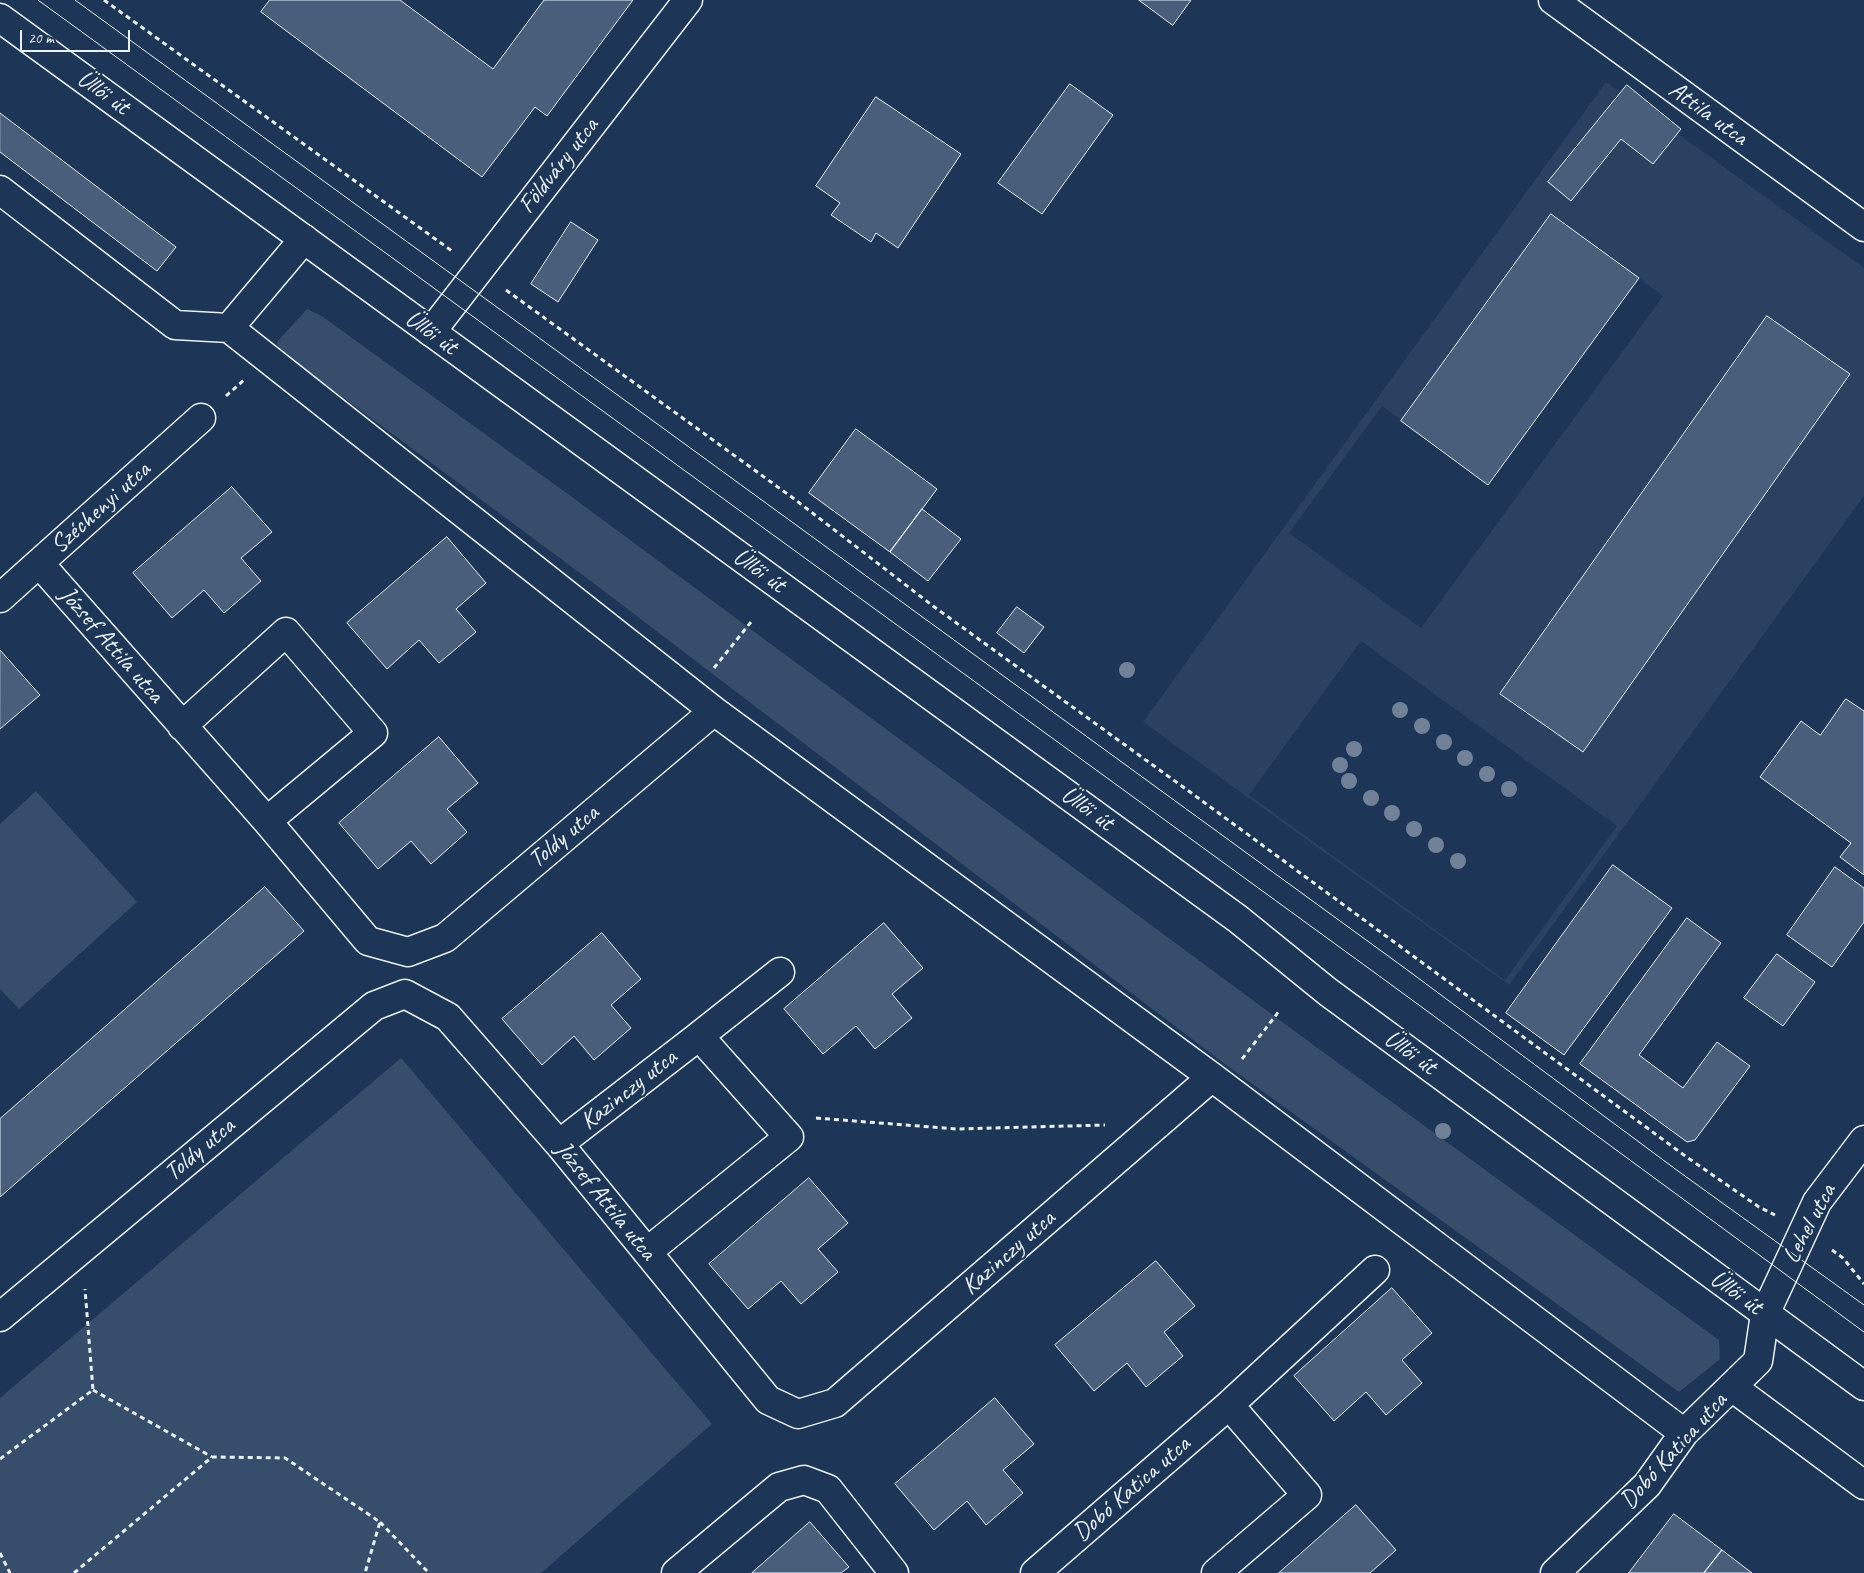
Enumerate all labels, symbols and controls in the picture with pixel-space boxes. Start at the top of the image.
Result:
scale bar [22,20,132,52]
text: 20 m [28,29,54,48]
street label: Üllői út [71,64,135,122]
street label: Attila utca [1663,75,1753,153]
street label: Földváry utca [512,112,606,220]
street label: Üllői út [399,304,463,362]
street label: Széchenyi utca [45,455,157,561]
street label: Üllői út [727,542,791,600]
street label: József Attila utca [52,581,170,709]
street label: Üllői út [1055,780,1119,838]
street label: Toldy utca [523,799,605,875]
street label: Üllői út [1378,1024,1442,1082]
street label: Kazinczy utca [575,1043,683,1137]
street label: Toldy utca [159,1112,241,1188]
street label: József Attila utca [548,1135,662,1267]
street label: Lehel utca [1777,1179,1843,1269]
street label: Kazinczy utca [956,1204,1062,1302]
street label: Üllői út [1704,1264,1768,1322]
street label: Dobó Katica utca [1614,1387,1734,1515]
street label: Dobó Katica utca [1067,1430,1197,1548]

